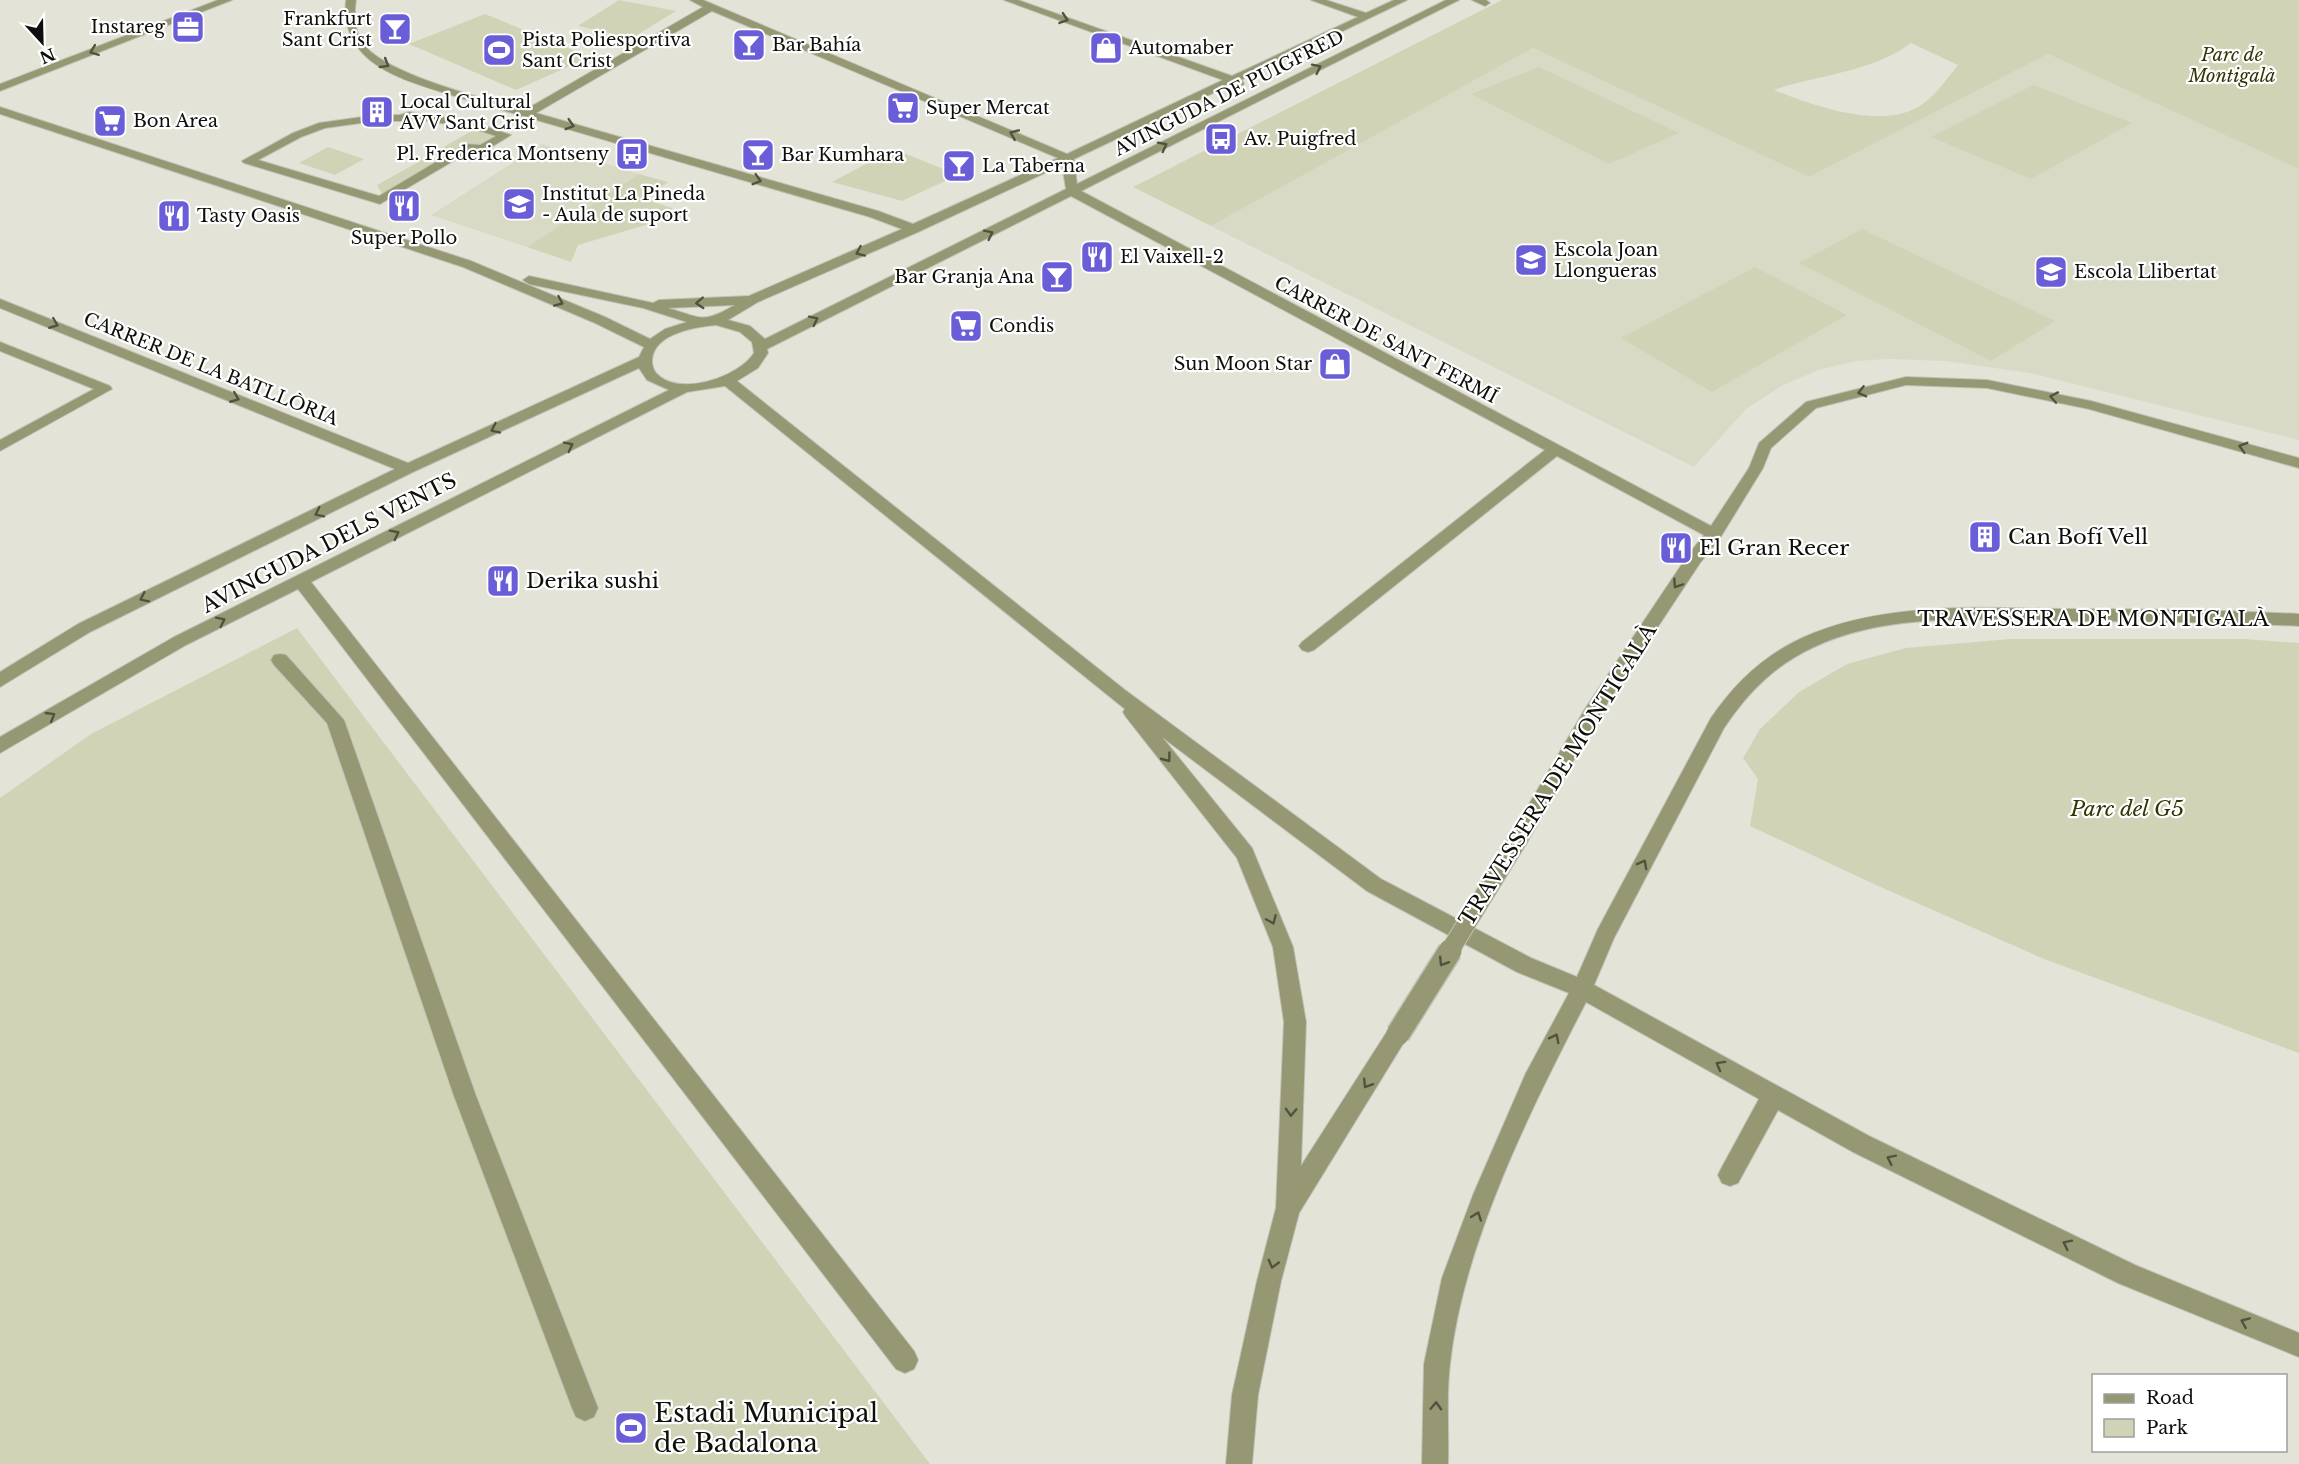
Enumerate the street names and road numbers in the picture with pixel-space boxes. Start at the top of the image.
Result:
street label: AVINGUDA DE PUIGFRED [1110,25,1348,161]
street label: CARRER DE SANT FERMÍ [1271,271,1502,408]
street label: CARRER DE LA BATLLÒRIA [80,307,343,431]
street label: AVINGUDA DELS VENTS [196,467,461,619]
street label: TRAVESSERA DE MONTIGALÀ [1917,606,2270,632]
street label: TRAVESSERA DE MONTIGALÀ [1454,618,1663,931]

